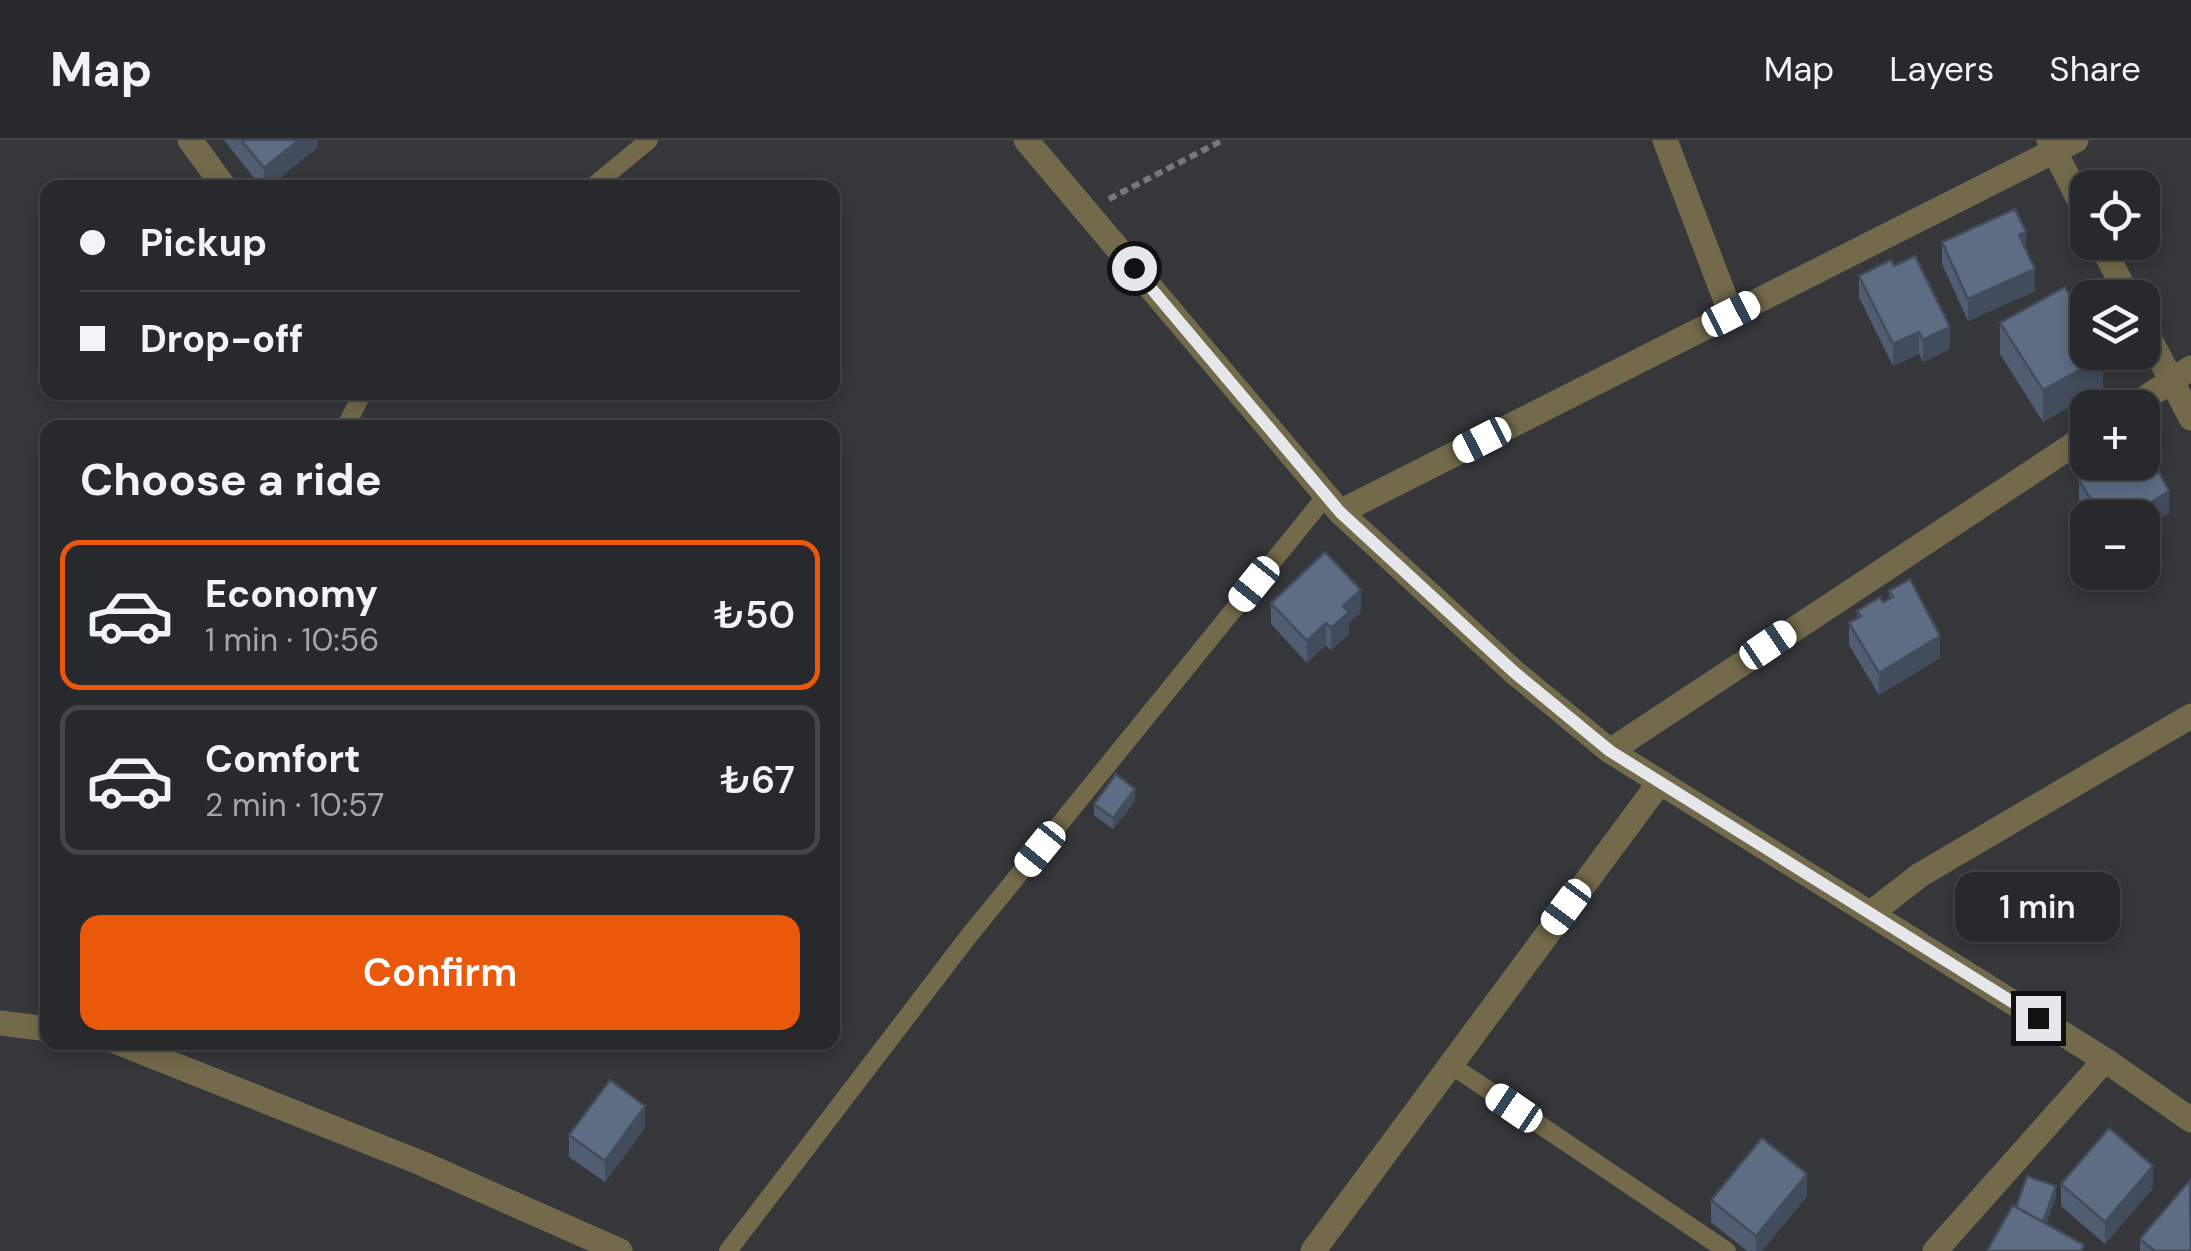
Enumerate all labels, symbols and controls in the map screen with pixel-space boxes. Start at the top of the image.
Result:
text: Map [50,38,152,101]
text: Map [1764,46,1834,92]
text: Layers [1889,46,1994,92]
text: Share [2049,46,2141,92]
map controls [2070,170,2160,590]
button: locate [2070,170,2160,260]
text: Pickup [140,218,267,268]
route start [1112,246,1157,291]
button: layers [2070,280,2160,370]
car [1697,287,1765,341]
text: Drop-off [140,314,303,364]
button: + [2070,390,2160,480]
car [1448,413,1516,467]
text: Choose a ride [80,450,382,509]
button: − [2070,500,2160,590]
car [1223,551,1285,617]
text: Economy [205,569,378,619]
icon: car [85,570,175,660]
text: ₺50 [714,590,795,640]
car [1735,616,1801,674]
text: 1 min · 10:56 [205,619,379,661]
text: Comfort [205,734,361,784]
icon: car [85,735,175,825]
text: ₺67 [720,755,795,805]
text: 2 min · 10:57 [205,784,384,826]
car [1009,816,1071,882]
callout: 1 min [1956,873,2120,943]
car [1536,874,1596,940]
text: 1 min [1999,886,2076,928]
button: Confirm [80,915,800,1030]
route end [2016,996,2061,1041]
car [1481,1079,1547,1137]

